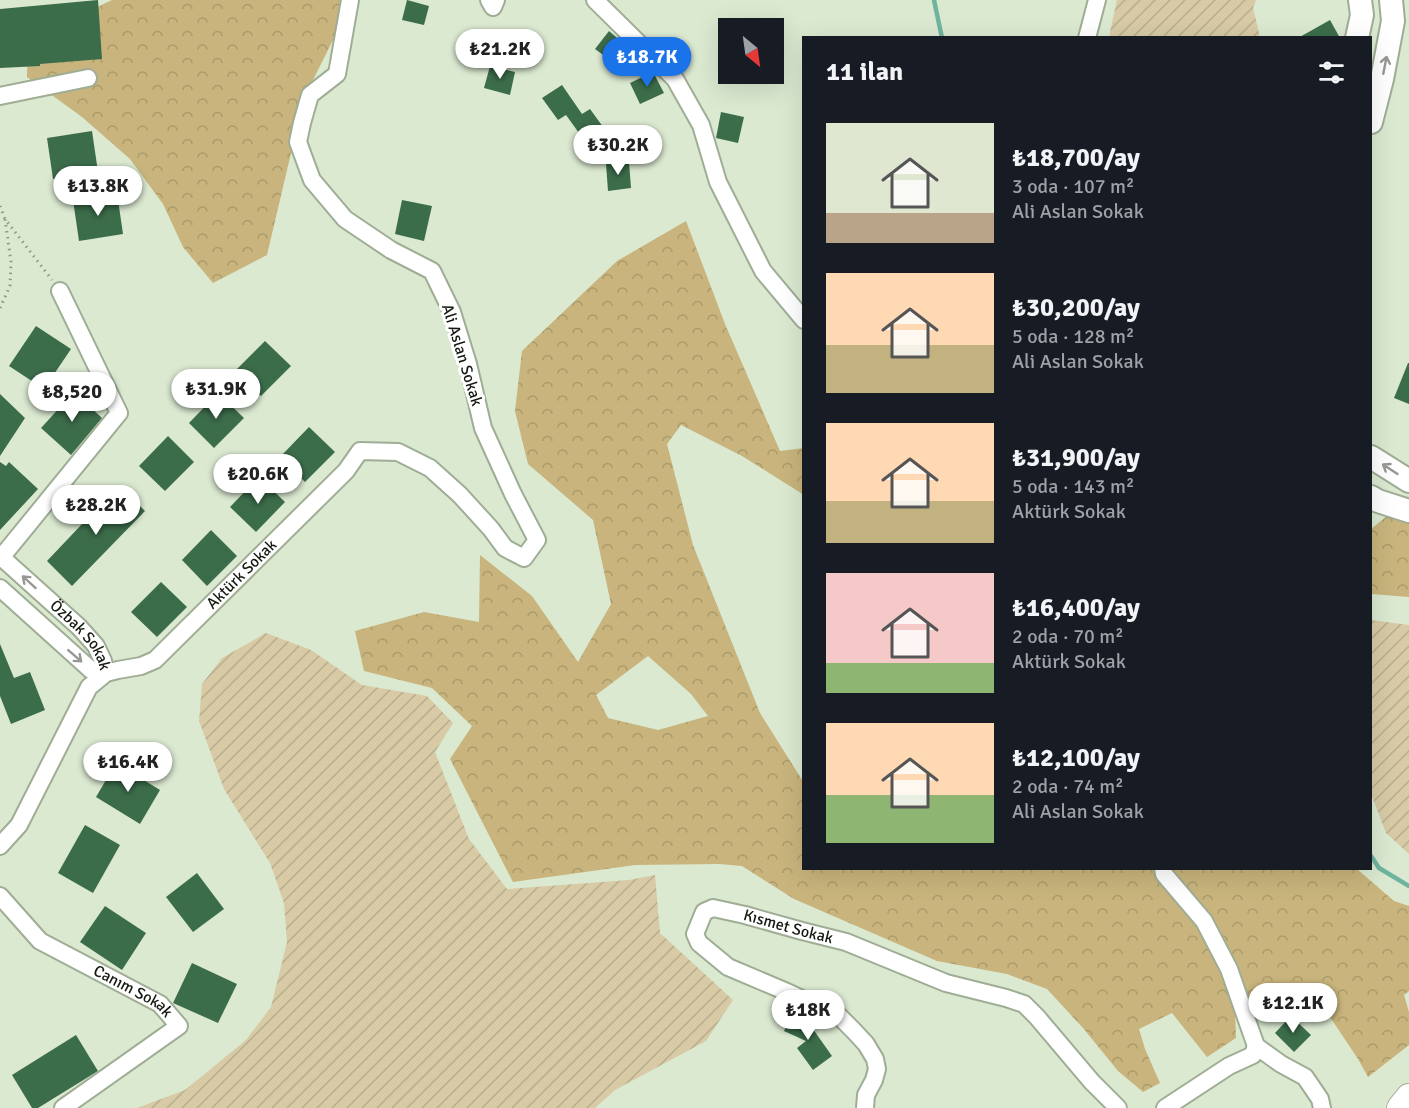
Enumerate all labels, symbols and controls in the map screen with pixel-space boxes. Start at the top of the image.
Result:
north arrow [718,18,784,84]
map controls [718,18,784,84]
pin: ₺21.2K [451,29,549,80]
text: ₺21.2K [469,36,531,61]
pin: ₺18.7K [598,37,696,88]
text: ₺18.7K [616,44,678,69]
text: 11 ilan [826,56,903,88]
icon: filters [1315,56,1348,89]
one-way arrow [1380,56,1391,75]
pin: ₺30.2K [569,125,667,176]
text: ₺30.2K [587,132,649,157]
text: ₺18,700/ay [1012,142,1140,174]
icon: home [874,147,946,219]
pin: ₺13.8K [49,166,147,217]
text: ₺13.8K [67,173,129,198]
text: 3 oda · 107 m² [1012,174,1134,199]
text: Ali Aslan Sokak [1012,199,1144,224]
text: ₺30,200/ay [1012,292,1140,324]
icon: home [874,297,946,369]
street label: Ali Aslan Sokak [437,302,487,408]
text: 5 oda · 128 m² [1012,324,1134,349]
text: Ali Aslan Sokak [1012,349,1144,374]
pin: ₺31.9K [167,369,265,420]
pin: ₺8,520 [23,372,121,423]
text: ₺31.9K [185,376,247,401]
text: ₺8,520 [42,379,102,404]
text: ₺31,900/ay [1012,442,1140,474]
icon: home [874,447,946,519]
pin: ₺20.6K [209,454,307,505]
text: ₺20.6K [227,461,289,486]
one-way arrow [1382,463,1399,475]
text: 5 oda · 143 m² [1012,474,1134,499]
pin: ₺28.2K [47,485,145,536]
text: ₺28.2K [65,492,127,517]
text: Aktürk Sokak [1012,499,1126,524]
street label: Aktürk Sokak [202,535,281,613]
one-way arrow [22,575,37,590]
text: ₺16,400/ay [1012,592,1140,624]
street label: Özbak Sokak [46,596,115,672]
icon: home [874,597,946,669]
text: 2 oda · 70 m² [1012,624,1124,649]
one-way arrow [67,649,82,663]
text: Aktürk Sokak [1012,649,1126,674]
pin: ₺16.4K [79,742,177,793]
text: ₺12,100/ay [1012,742,1140,774]
icon: home [874,747,946,819]
text: ₺16.4K [97,749,159,774]
text: 2 oda · 74 m² [1012,774,1124,799]
text: Ali Aslan Sokak [1012,799,1144,824]
street label: Kısmet Sokak [741,905,835,948]
street label: Canım Sokak [90,961,177,1022]
pin: ₺12.1K [1244,983,1342,1034]
pin: ₺18K [772,990,844,1041]
text: ₺12.1K [1262,990,1324,1015]
text: ₺18K [786,997,830,1022]

